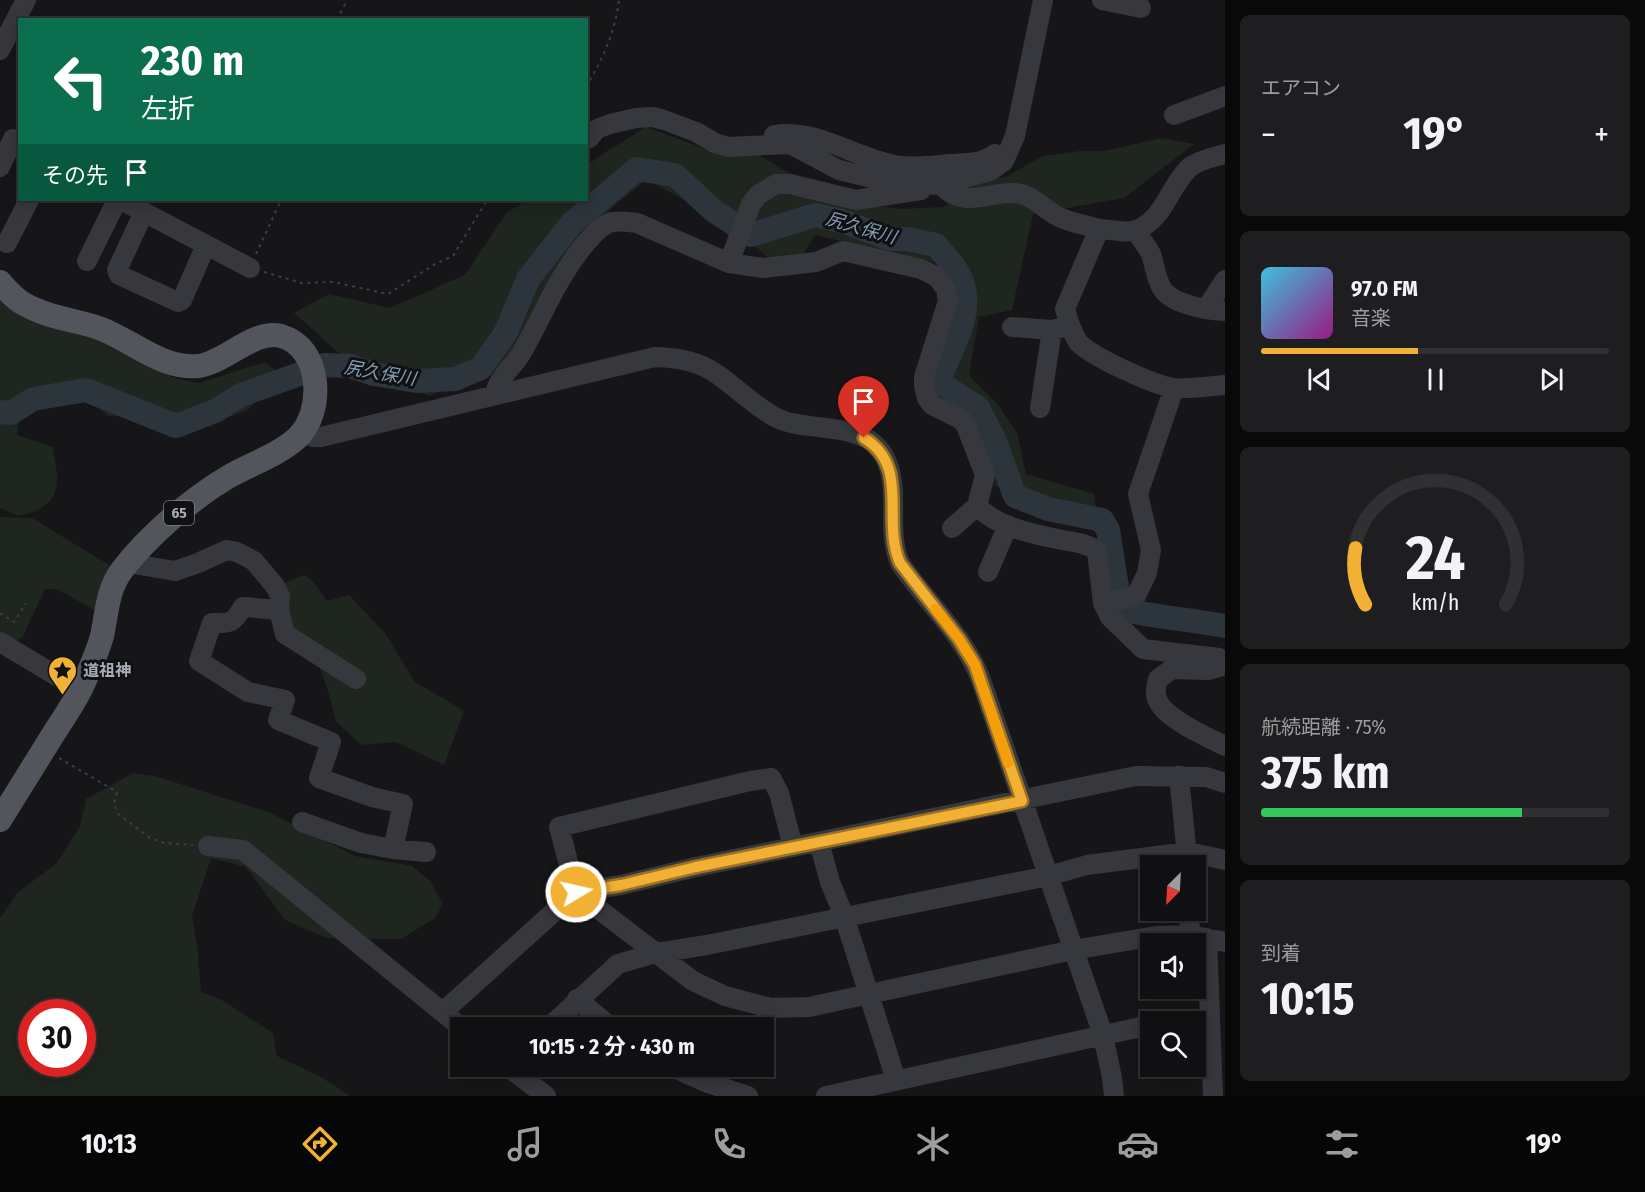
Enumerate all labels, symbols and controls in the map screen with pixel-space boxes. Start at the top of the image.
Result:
text: 230 m [141,36,244,86]
icon: left [42,42,120,120]
text: エアコン [1261,76,1341,100]
text: 左折 [141,93,195,125]
text: 19° [1403,107,1467,161]
text: − [1261,115,1276,155]
text: + [1594,115,1609,155]
icon: arrive [120,156,153,189]
text: その先 [42,162,108,189]
water label: 尻久保川 [823,208,901,249]
text: 97.0 FM [1351,275,1418,302]
text: 音楽 [1351,306,1391,330]
water label: 尻久保川 [343,356,419,390]
icon: previous [1303,363,1336,396]
icon: pause [1419,363,1452,396]
icon: next [1535,363,1568,396]
pin [838,376,889,438]
icon: arrive [847,385,880,418]
road number: 65 [164,501,194,525]
text: 24 [1404,521,1465,596]
text: km/h [1411,590,1459,616]
place icon: 道祖神 [46,654,78,696]
place label: 道祖神 [83,661,131,680]
text: 航続距離 · 75% [1261,715,1386,739]
text: 375 km [1261,746,1389,800]
north arrow [1140,855,1206,921]
map controls [1140,855,1206,1077]
position arrow [544,860,608,924]
button: sound [1140,933,1206,999]
text: 到着 [1261,941,1301,965]
text: 10:15 [1261,972,1355,1026]
speed limit sign: 30 [18,999,96,1077]
button: search [1140,1011,1206,1077]
text: 10:15 · 2 分 · 430 m [529,1033,695,1060]
icon: directions [299,1123,341,1165]
icon: music [504,1123,546,1165]
icon: phone [708,1123,750,1165]
icon: climate [912,1123,954,1165]
icon: car [1117,1123,1159,1165]
icon: filters [1321,1123,1363,1165]
text: 10:13 [81,1128,137,1160]
text: 19° [1526,1128,1564,1160]

